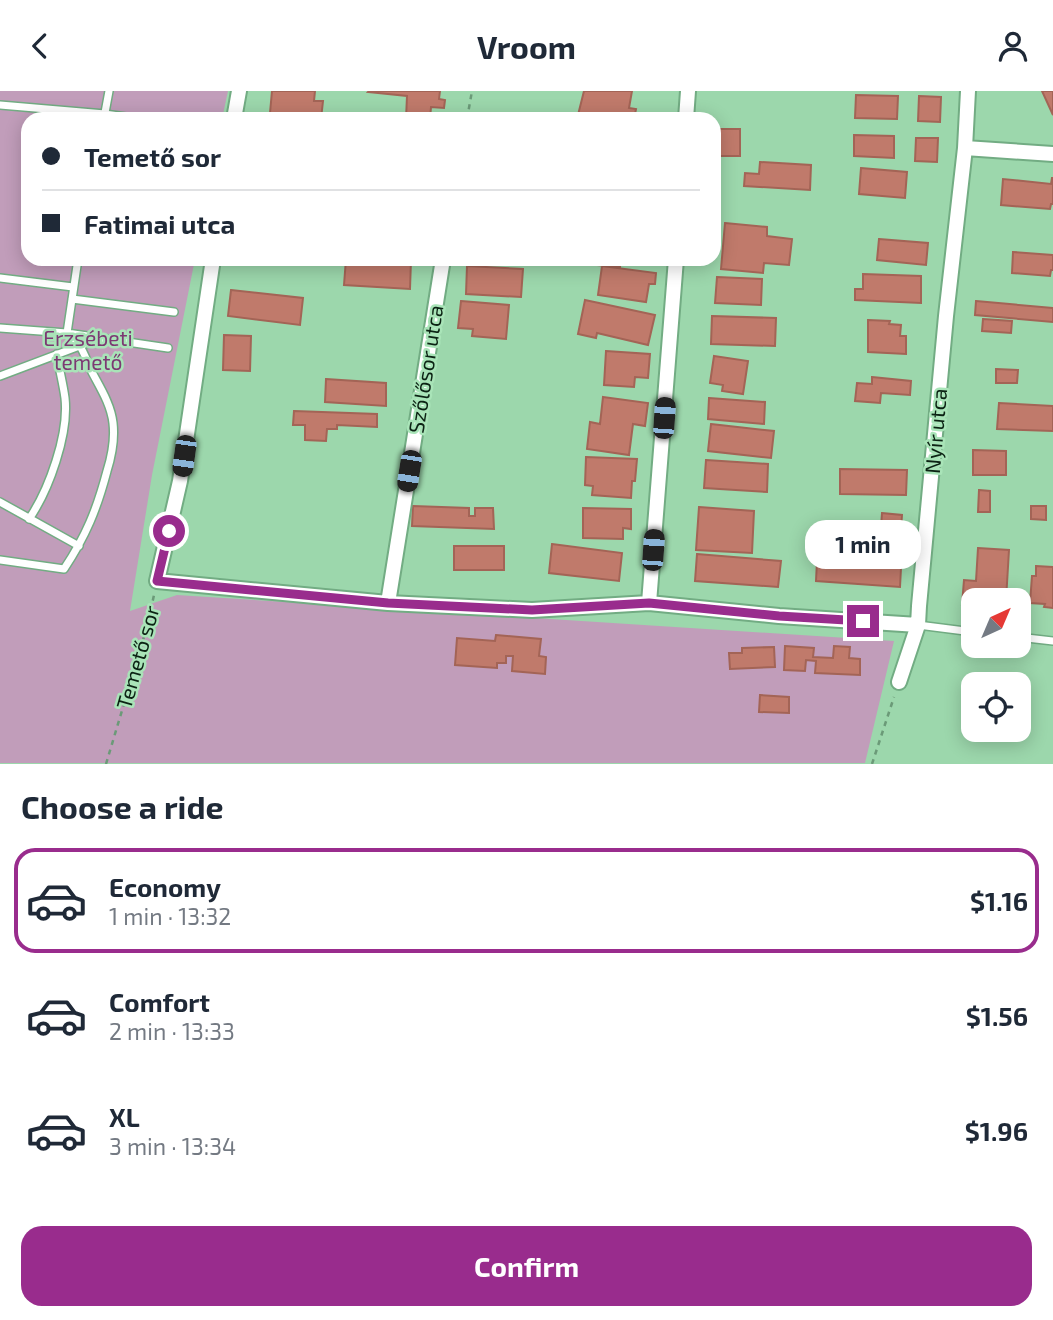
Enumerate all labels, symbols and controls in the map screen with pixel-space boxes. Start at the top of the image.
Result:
icon: back [21,27,59,65]
text: Vroom [477,27,576,65]
icon: person [994,27,1032,65]
text: Temető sor [84,141,221,172]
text: Fatimai utca [84,208,235,239]
street label: Szőlősor utca [403,303,447,435]
park label: Erzsébeti temető [43,325,133,374]
street label: Nyír utca [919,387,951,475]
car [653,396,676,440]
car [171,434,198,478]
car [396,449,423,493]
route start [153,515,185,547]
callout: 1 min [805,519,921,568]
car [642,528,665,572]
text: 1 min [835,530,891,558]
north arrow [961,588,1031,658]
map controls [961,588,1031,742]
street label: Temető sor [110,602,164,712]
route end [847,605,879,637]
button: locate [961,672,1031,742]
text: Choose a ride [21,787,224,825]
icon: car [25,869,88,932]
text: Economy [109,871,221,902]
text: $1.16 [970,885,1028,916]
text: 1 min · 13:32 [109,902,231,930]
icon: car [25,984,88,1047]
text: Comfort [109,986,210,1017]
text: $1.56 [966,1000,1028,1031]
text: 2 min · 13:33 [109,1017,235,1045]
icon: car [25,1099,88,1162]
text: XL [109,1101,140,1132]
text: $1.96 [965,1115,1028,1146]
text: 3 min · 13:34 [109,1132,236,1160]
button: Confirm [21,1226,1032,1306]

